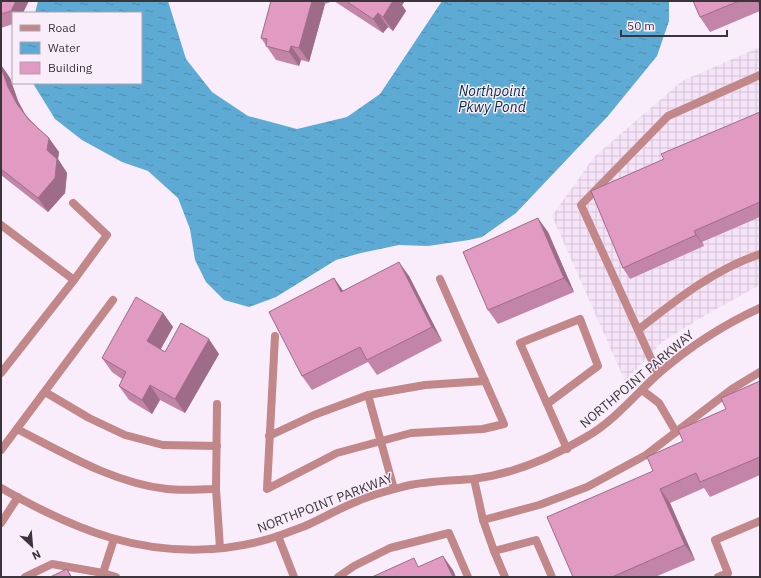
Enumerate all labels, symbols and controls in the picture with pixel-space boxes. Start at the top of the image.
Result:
legend [12,12,142,84]
scale bar [621,12,727,38]
text: 50 m [627,18,655,33]
text: Road [48,20,76,35]
text: Water [48,40,81,55]
text: Building [48,60,93,75]
water label: Northpoint Pkwy Pond [458,82,527,116]
street label: NORTHPOINT PARKWAY [576,326,698,432]
street label: NORTHPOINT PARKWAY [255,469,395,537]
north arrow [12,526,52,566]
text: N [30,547,43,563]

